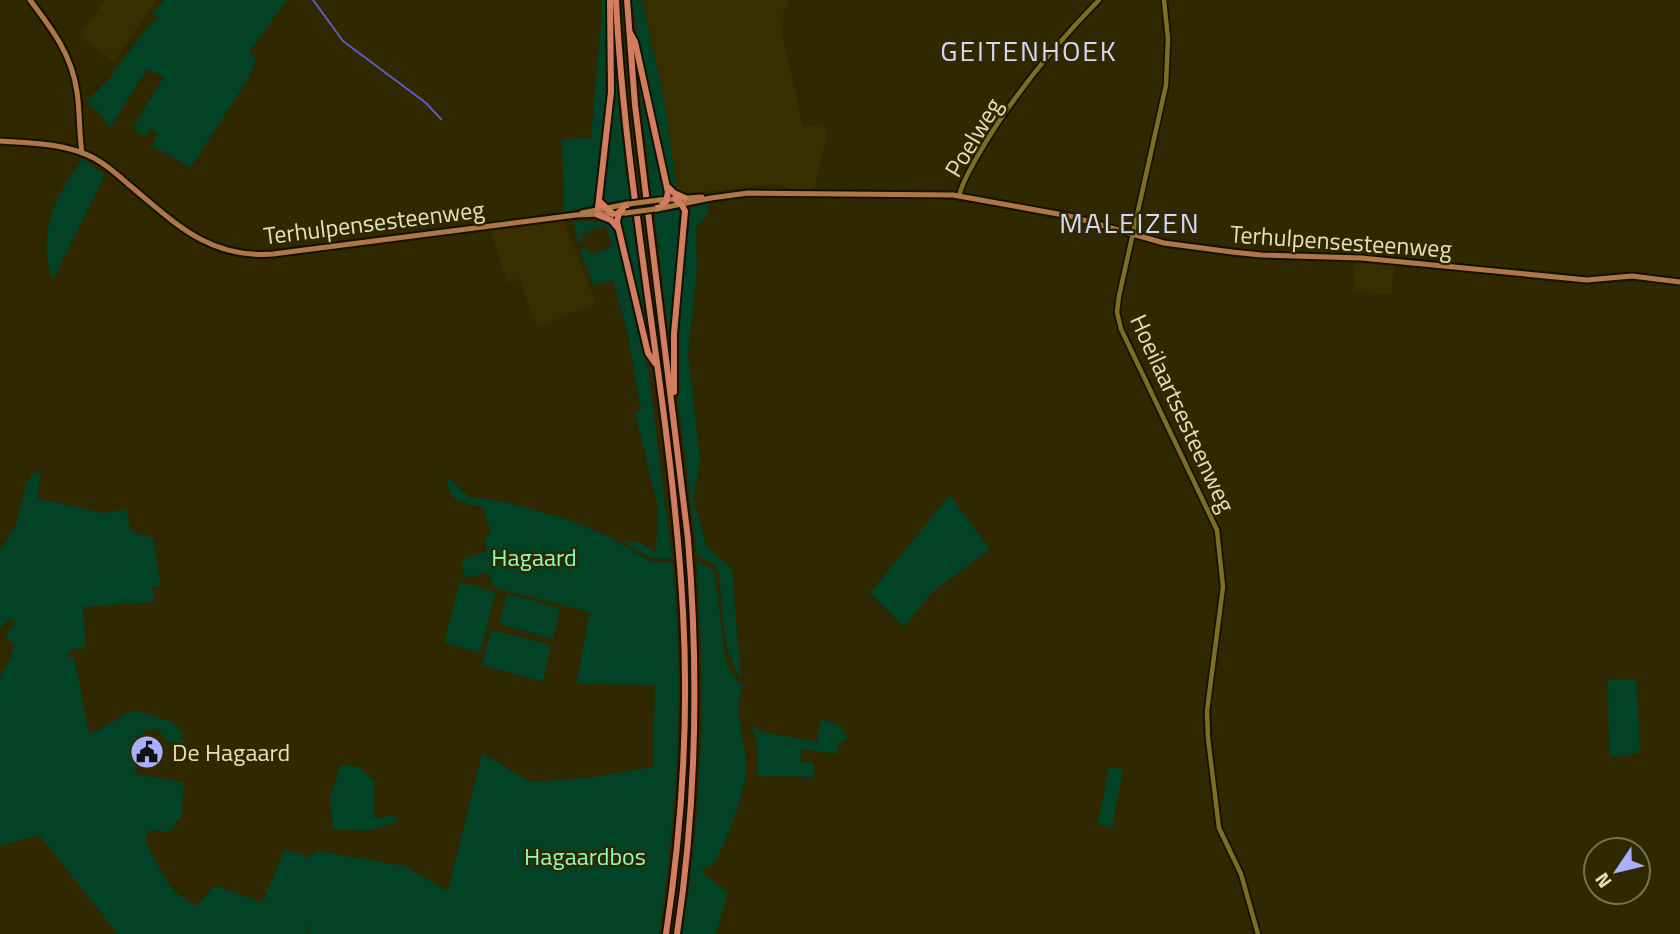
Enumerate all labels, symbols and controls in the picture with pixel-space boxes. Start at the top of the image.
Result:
district label: GEITENHOEK [940,29,1118,72]
street label: Poelweg [935,90,1011,184]
street label: Terhulpensesteenweg [262,191,486,253]
district label: MALEIZEN [1059,201,1201,244]
street label: Terhulpensesteenweg [1229,215,1453,267]
street label: Hoeilaartsesteenweg [1121,308,1245,518]
park label: Hagaard [491,539,577,575]
public building icon: De Hagaard [128,733,166,771]
place label: De Hagaard [172,734,290,770]
north arrow [1582,836,1652,906]
park label: Hagaardbos [524,838,646,874]
text: N [1587,867,1618,895]

